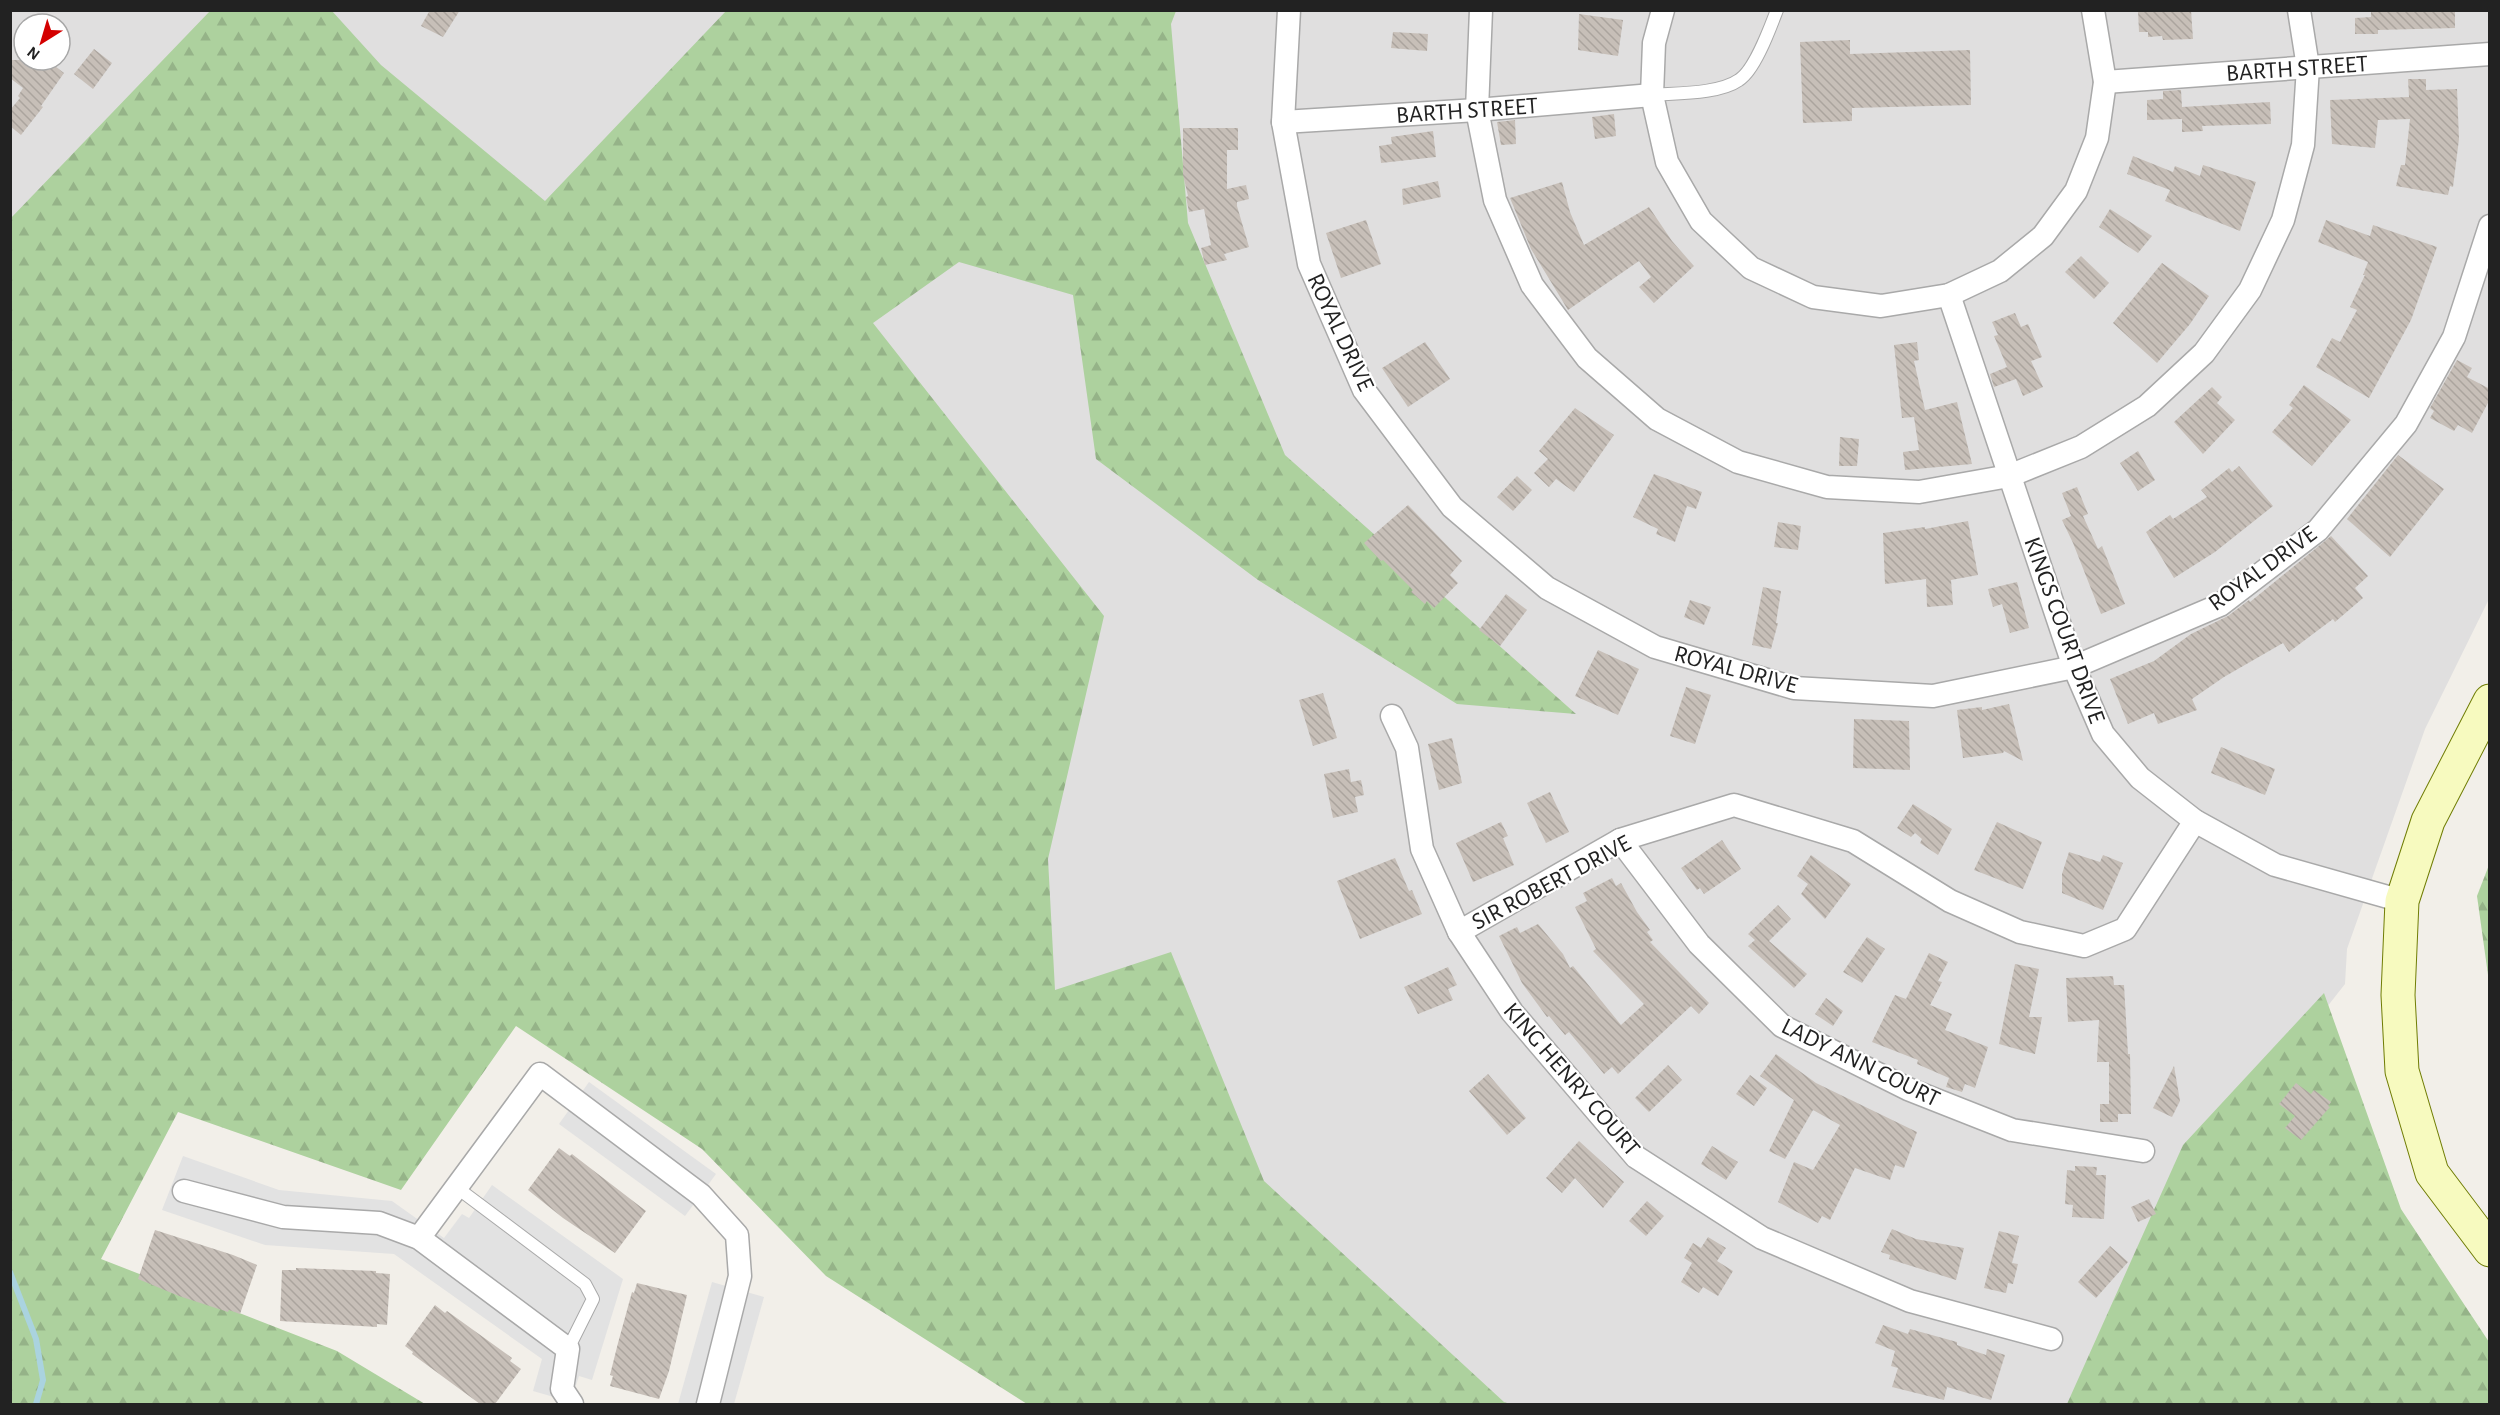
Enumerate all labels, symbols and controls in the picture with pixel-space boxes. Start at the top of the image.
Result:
north arrow [12,12,72,72]
text: N [24,43,43,63]
street label: BARTH STREET [2225,52,2369,86]
street label: BARTH STREET [1395,94,1539,128]
street label: ROYAL DRIVE [1302,270,1378,395]
street label: ROYAL DRIVE [2204,522,2321,616]
street label: KINGS COURT DRIVE [2019,534,2109,727]
street label: ROYAL DRIVE [1671,642,1800,698]
street label: SIR ROBERT DRIVE [1468,831,1635,935]
street label: KING HENRY COURT [1498,998,1644,1161]
street label: LADY ANN COURT [1778,1014,1944,1112]

